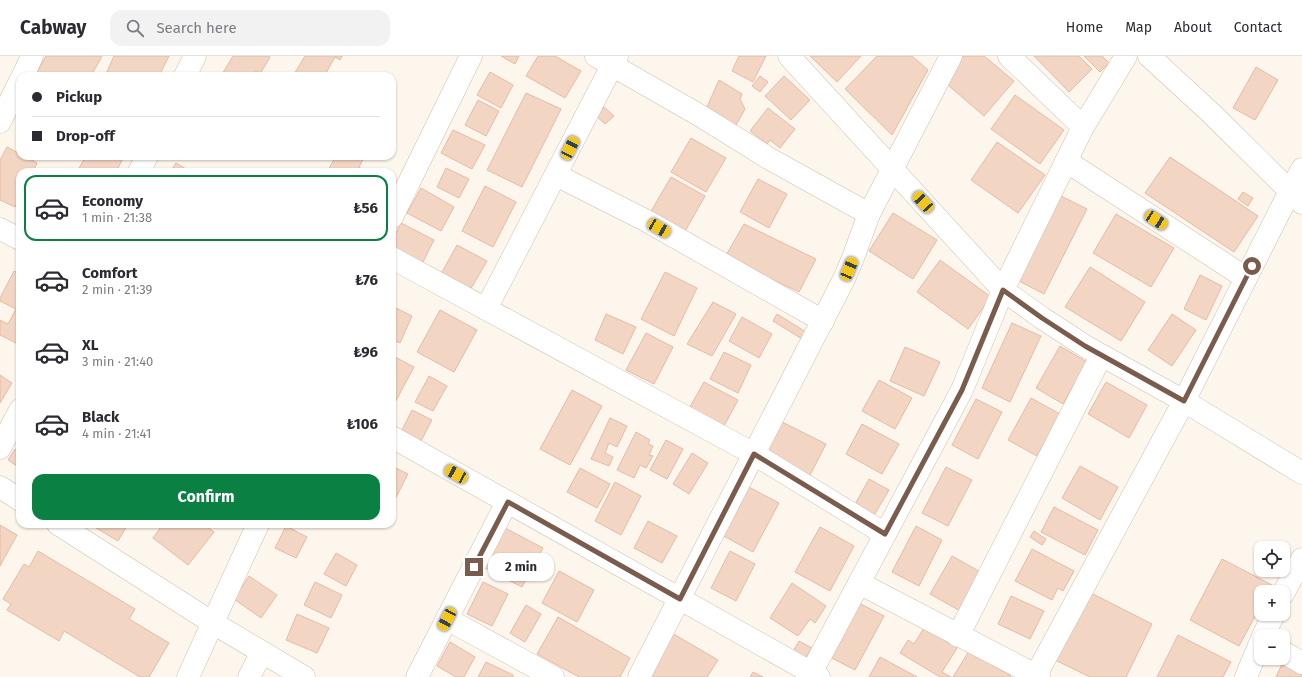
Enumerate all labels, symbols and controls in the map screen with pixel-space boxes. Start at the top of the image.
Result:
search box [110,10,390,46]
text: Cabway [20,16,86,39]
icon: search [124,17,146,39]
text: Search here [156,19,237,37]
text: Home [1066,19,1103,36]
text: Map [1125,19,1152,36]
text: About [1174,19,1212,36]
text: Contact [1234,19,1282,36]
text: Pickup [56,88,102,106]
text: Drop-off [56,127,115,145]
car [559,135,581,161]
car [910,189,936,215]
icon: car [34,190,70,226]
text: Economy [82,192,143,210]
text: ₺56 [353,199,378,217]
car [1143,208,1169,232]
text: 1 min · 21:38 [82,210,152,225]
car [646,217,672,239]
car [839,256,859,282]
route start [1243,257,1261,275]
icon: car [34,262,70,298]
text: Comfort [82,264,138,282]
text: ₺76 [355,271,378,289]
text: 2 min · 21:39 [82,282,152,297]
icon: car [34,334,70,370]
text: XL [82,336,98,354]
text: ₺96 [353,343,378,361]
text: 3 min · 21:40 [82,354,153,369]
icon: car [34,406,70,442]
text: Black [82,408,119,426]
text: ₺106 [347,415,378,433]
text: 4 min · 21:41 [82,426,151,441]
car [443,463,469,485]
button: Confirm [32,474,380,520]
map controls [1254,541,1290,665]
button: locate [1254,541,1290,577]
callout: 2 min [488,553,554,581]
route end [465,558,483,576]
text: 2 min [505,559,537,574]
button: + [1254,585,1290,621]
car [436,606,458,632]
button: − [1254,629,1290,665]

